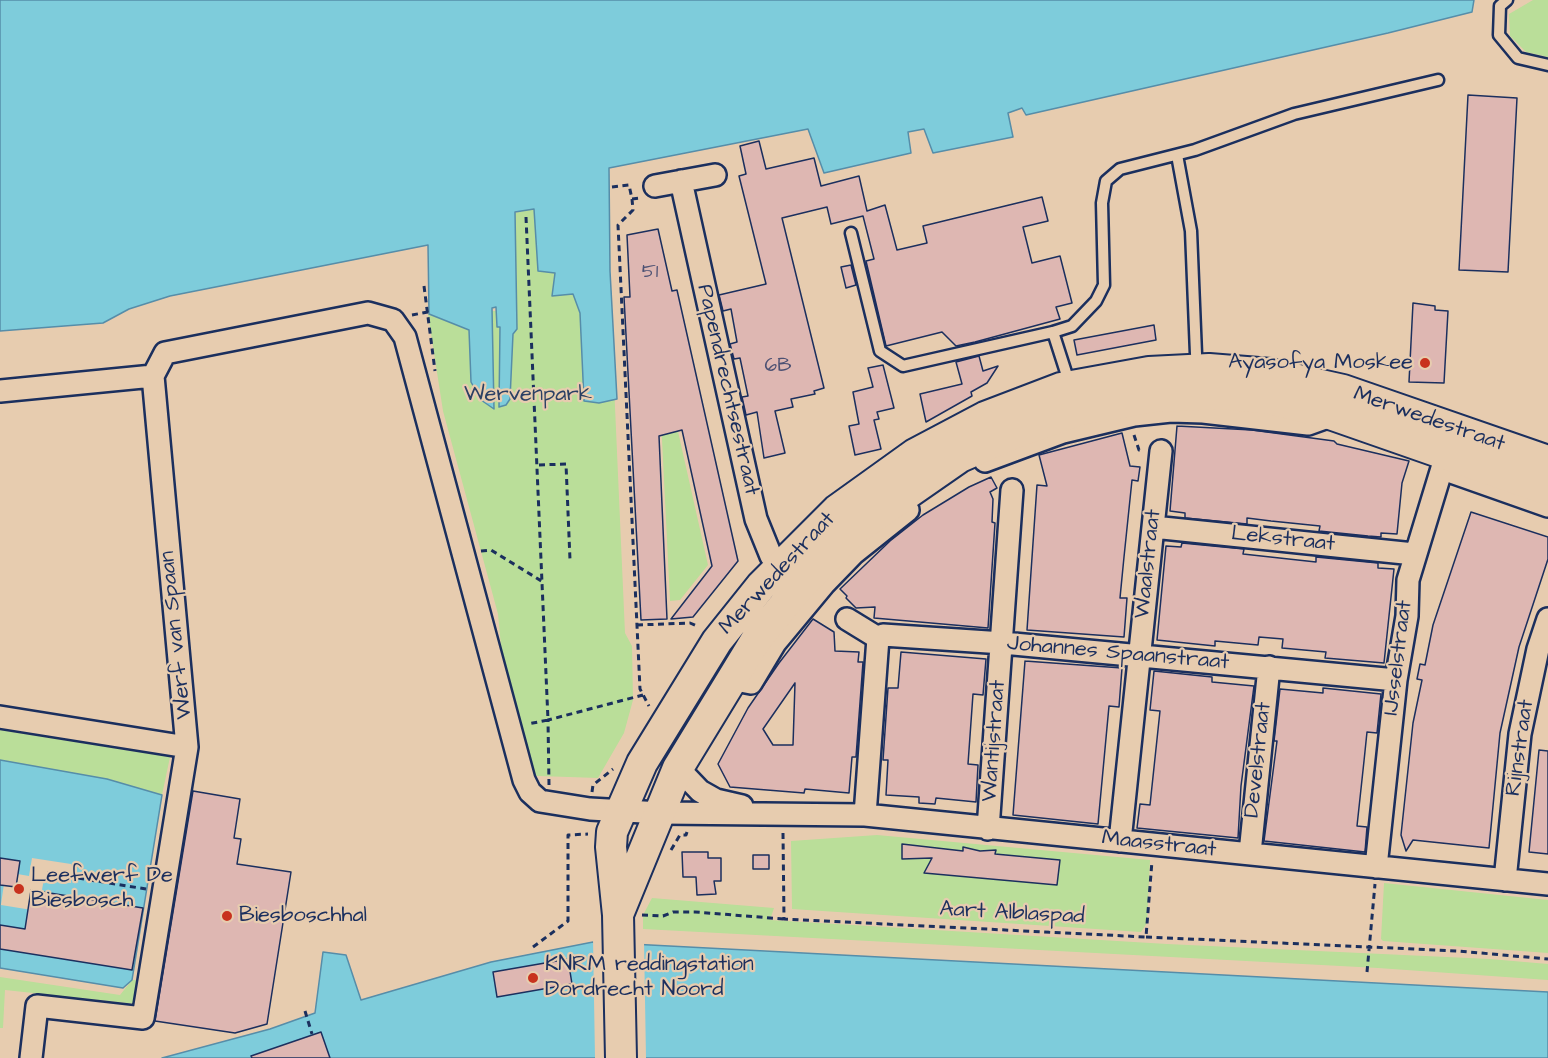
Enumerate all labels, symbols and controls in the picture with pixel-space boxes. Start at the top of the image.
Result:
house number: 51 [642,261,658,285]
street label: Papendrechtsestraat [690,282,764,498]
place label: Ayasofya Moskee [1228,350,1413,376]
house number: 6B [765,355,791,379]
marker: Ayasofya Moskee [1418,356,1432,370]
park label: Wervenpark [464,382,592,408]
street label: Merwedestraat [1350,382,1508,458]
street label: Merwedestraat [714,507,842,641]
street label: Waalstraat [1130,508,1168,620]
street label: Lekstraat [1230,521,1336,559]
street label: Werf van Spaan [155,550,199,720]
street label: IJsselstraat [1379,599,1419,717]
street label: Johannes Spaanstraat [1006,631,1230,677]
street label: Wantijstraat [978,679,1012,803]
street label: Rijnstraat [1501,698,1541,798]
street label: Develstraat [1240,701,1278,819]
street label: Maasstraat [1100,826,1218,864]
place label: Leefwerf De Biesbosch [31,863,173,914]
marker: Leefwerf De Biesbosch [12,882,26,896]
street label: Aart Alblaspad [939,897,1085,931]
place label: Biesboschhal [239,903,367,929]
marker: Biesboschhal [220,909,234,923]
place label: KNRM reddingstation Dordrecht Noord [545,952,754,1004]
marker: KNRM reddingstation Dordrecht Noord [526,971,540,985]

